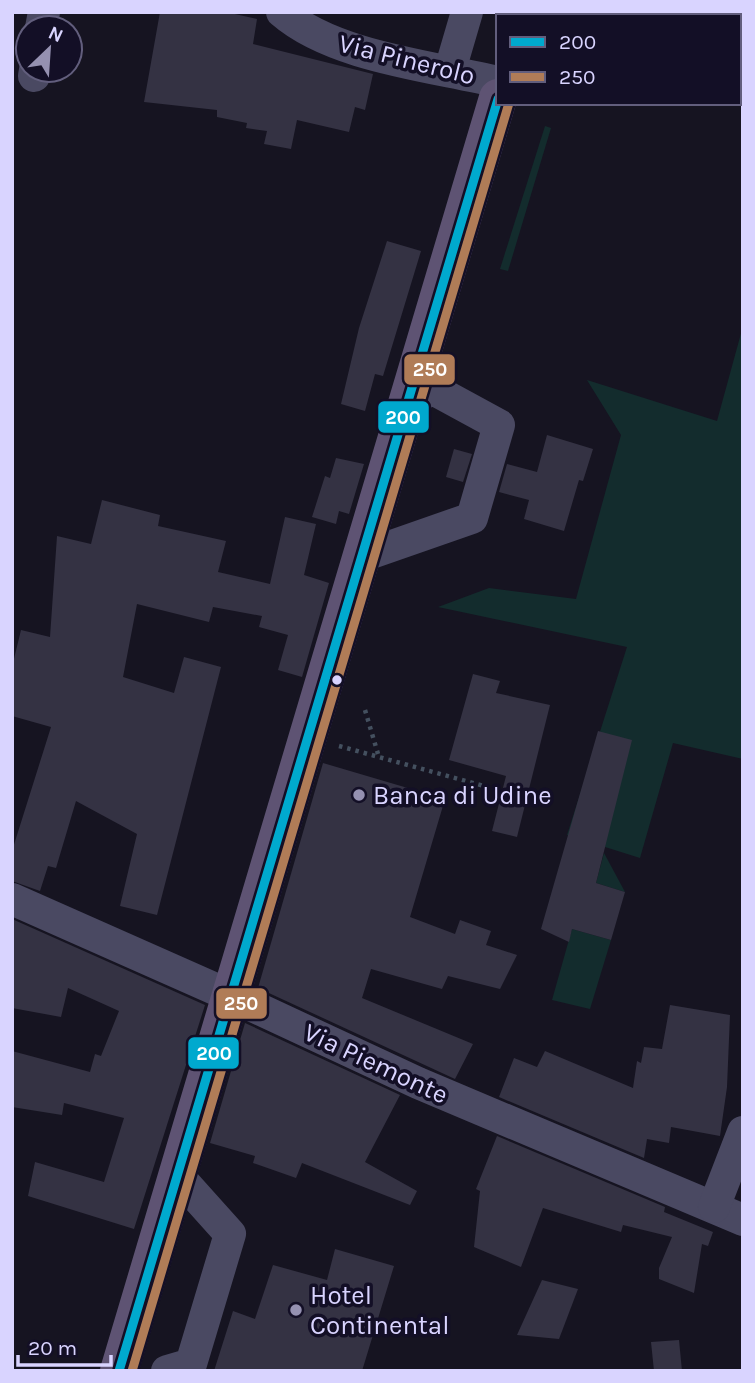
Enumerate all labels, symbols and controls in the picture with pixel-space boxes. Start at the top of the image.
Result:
north arrow [14,14,84,84]
legend [496,14,741,105]
text: N [45,22,67,47]
street label: Via Pinerolo [336,28,478,91]
text: 200 [559,30,596,54]
text: 250 [559,65,596,89]
line badge: 250 [403,353,456,386]
text: 250 [413,359,447,381]
line badge: 200 [377,400,430,434]
text: 200 [385,407,421,429]
unlabelled marker [330,673,344,687]
place label: Banca di Udine [373,780,552,811]
marker: Banca di Udine [351,787,367,803]
line badge: 250 [215,987,268,1020]
text: 250 [224,993,258,1015]
street label: Via Piemonte [299,1017,453,1110]
line badge: 200 [187,1036,240,1070]
text: 200 [196,1043,232,1065]
place label: Hotel Continental [310,1280,449,1341]
marker: Hotel Continental [288,1302,304,1318]
scale bar [18,1324,110,1368]
text: 20 m [28,1336,77,1360]

